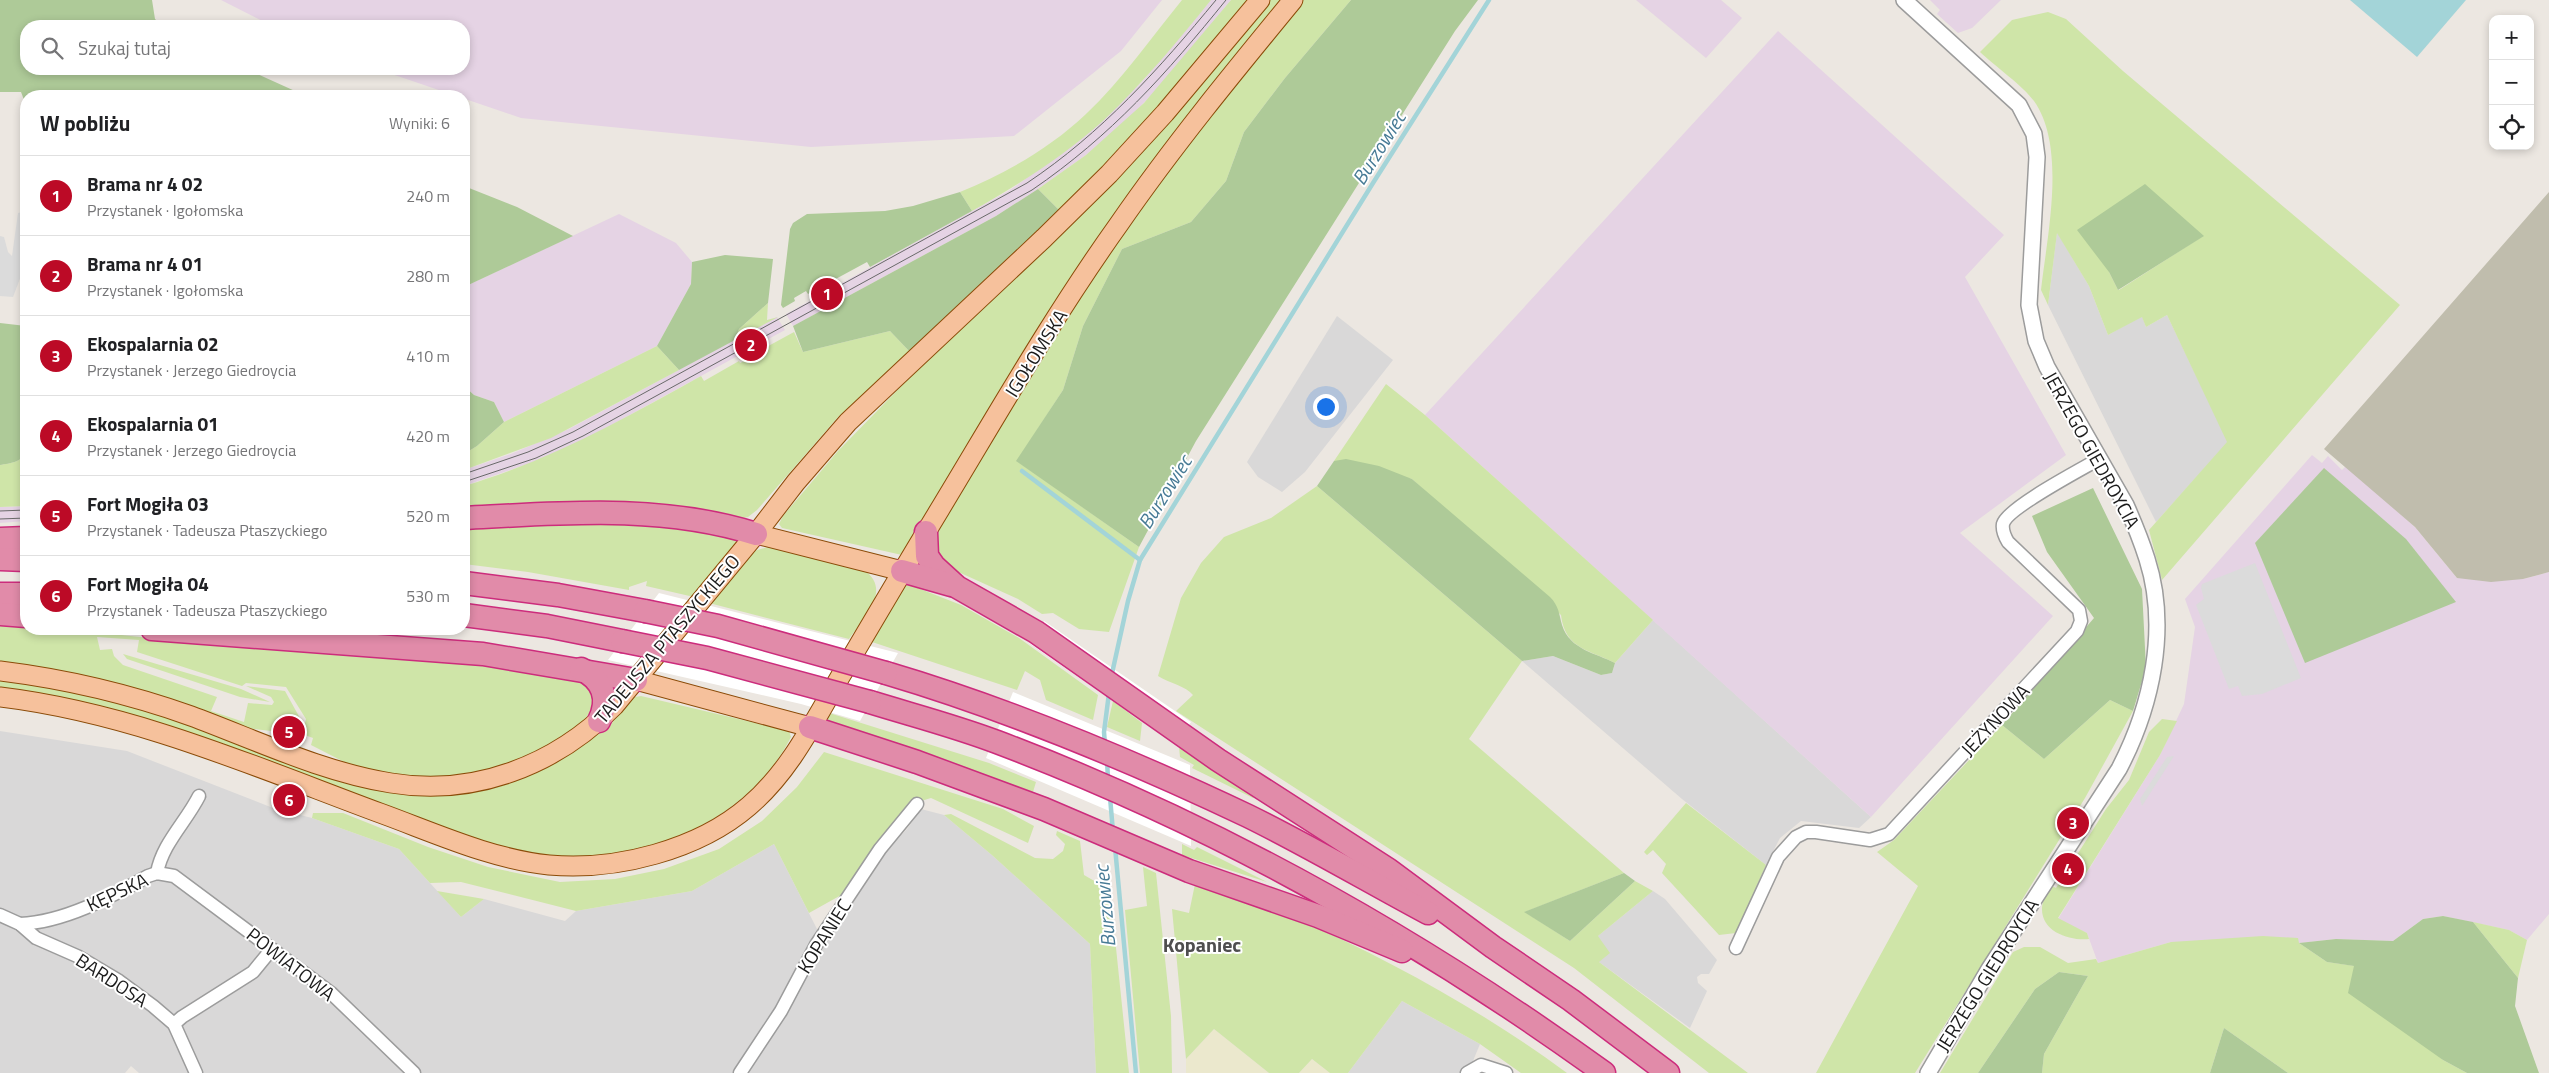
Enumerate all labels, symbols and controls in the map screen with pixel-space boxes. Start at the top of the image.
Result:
map controls [2489,15,2534,150]
button: + [2489,15,2534,60]
search box [20,20,470,75]
text: Szukaj tutaj [78,33,171,62]
icon: search [38,34,66,62]
button: − [2489,60,2534,105]
water label: Burzowiec [1344,103,1414,191]
button: locate [2489,105,2534,150]
text: W pobliżu [40,107,130,139]
text: Wyniki: 6 [389,111,450,135]
text: Brama nr 4 02 [87,169,203,198]
text: 1 [52,184,60,208]
text: 240 m [406,184,450,208]
text: Przystanek · Igołomska [87,198,243,222]
text: Brama nr 4 01 [87,249,203,278]
text: 2 [52,264,60,288]
text: 280 m [406,264,450,288]
pin: 1 [811,275,843,313]
text: Przystanek · Igołomska [87,278,243,302]
street label: IGOŁOMSKA [997,303,1074,402]
pin: 2 [735,326,767,364]
text: Ekospalarnia 02 [87,329,219,358]
text: 3 [52,344,60,368]
text: 410 m [406,344,450,368]
text: Przystanek · Jerzego Giedroycia [87,358,296,382]
street label: JERZEGO GIEDROYCIA [2037,366,2148,534]
your location [1313,394,1339,420]
text: Ekospalarnia 01 [87,409,219,438]
text: 4 [52,424,60,448]
text: 420 m [406,424,450,448]
text: Przystanek · Jerzego Giedroycia [87,438,296,462]
water label: Burzowiec [1130,447,1200,535]
text: Fort Mogiła 03 [87,489,209,518]
text: 5 [52,504,60,528]
text: 520 m [406,504,450,528]
text: Przystanek · Tadeusza Ptaszyckiego [87,518,327,542]
street label: TADEUSZA PTASZYCKIEGO [587,548,746,730]
text: Fort Mogiła 04 [87,569,209,598]
text: 6 [52,584,60,608]
text: 530 m [406,584,450,608]
text: Przystanek · Tadeusza Ptaszyckiego [87,598,327,622]
street label: JEŻYNOWA [1954,677,2036,762]
pin: 5 [273,713,305,751]
pin: 6 [273,781,305,819]
pin: 3 [2057,804,2089,842]
pin: 4 [2052,850,2084,888]
water label: Burzowiec [1085,862,1124,948]
street label: KĘPSKA [81,865,152,918]
street label: KOPANIEC [789,893,858,979]
street label: JERZEGO GIEDROYCIA [1928,893,2045,1057]
street label: POWIATOWA [241,920,342,1008]
district label: Kopaniec [1163,929,1241,960]
street label: BARDOSA [71,945,154,1014]

